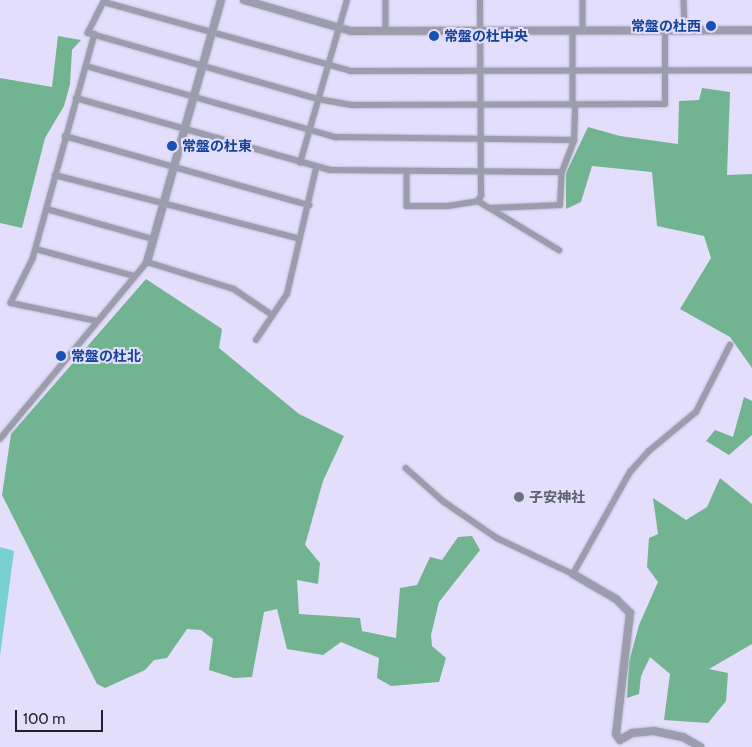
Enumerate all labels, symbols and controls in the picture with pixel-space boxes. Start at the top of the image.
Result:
place label: 常盤の杜西 [631,18,701,34]
marker: 常盤の杜西 [705,20,717,32]
place label: 常盤の杜中央 [444,28,528,44]
marker: 常盤の杜中央 [428,30,440,42]
place label: 常盤の杜東 [182,138,252,154]
marker: 常盤の杜東 [166,140,178,152]
place label: 常盤の杜北 [71,348,141,364]
marker: 常盤の杜北 [55,350,67,362]
place label: 子安神社 [529,489,585,505]
marker: 子安神社 [513,491,525,503]
scale bar [18,700,105,732]
text: 100 m [23,710,65,728]

